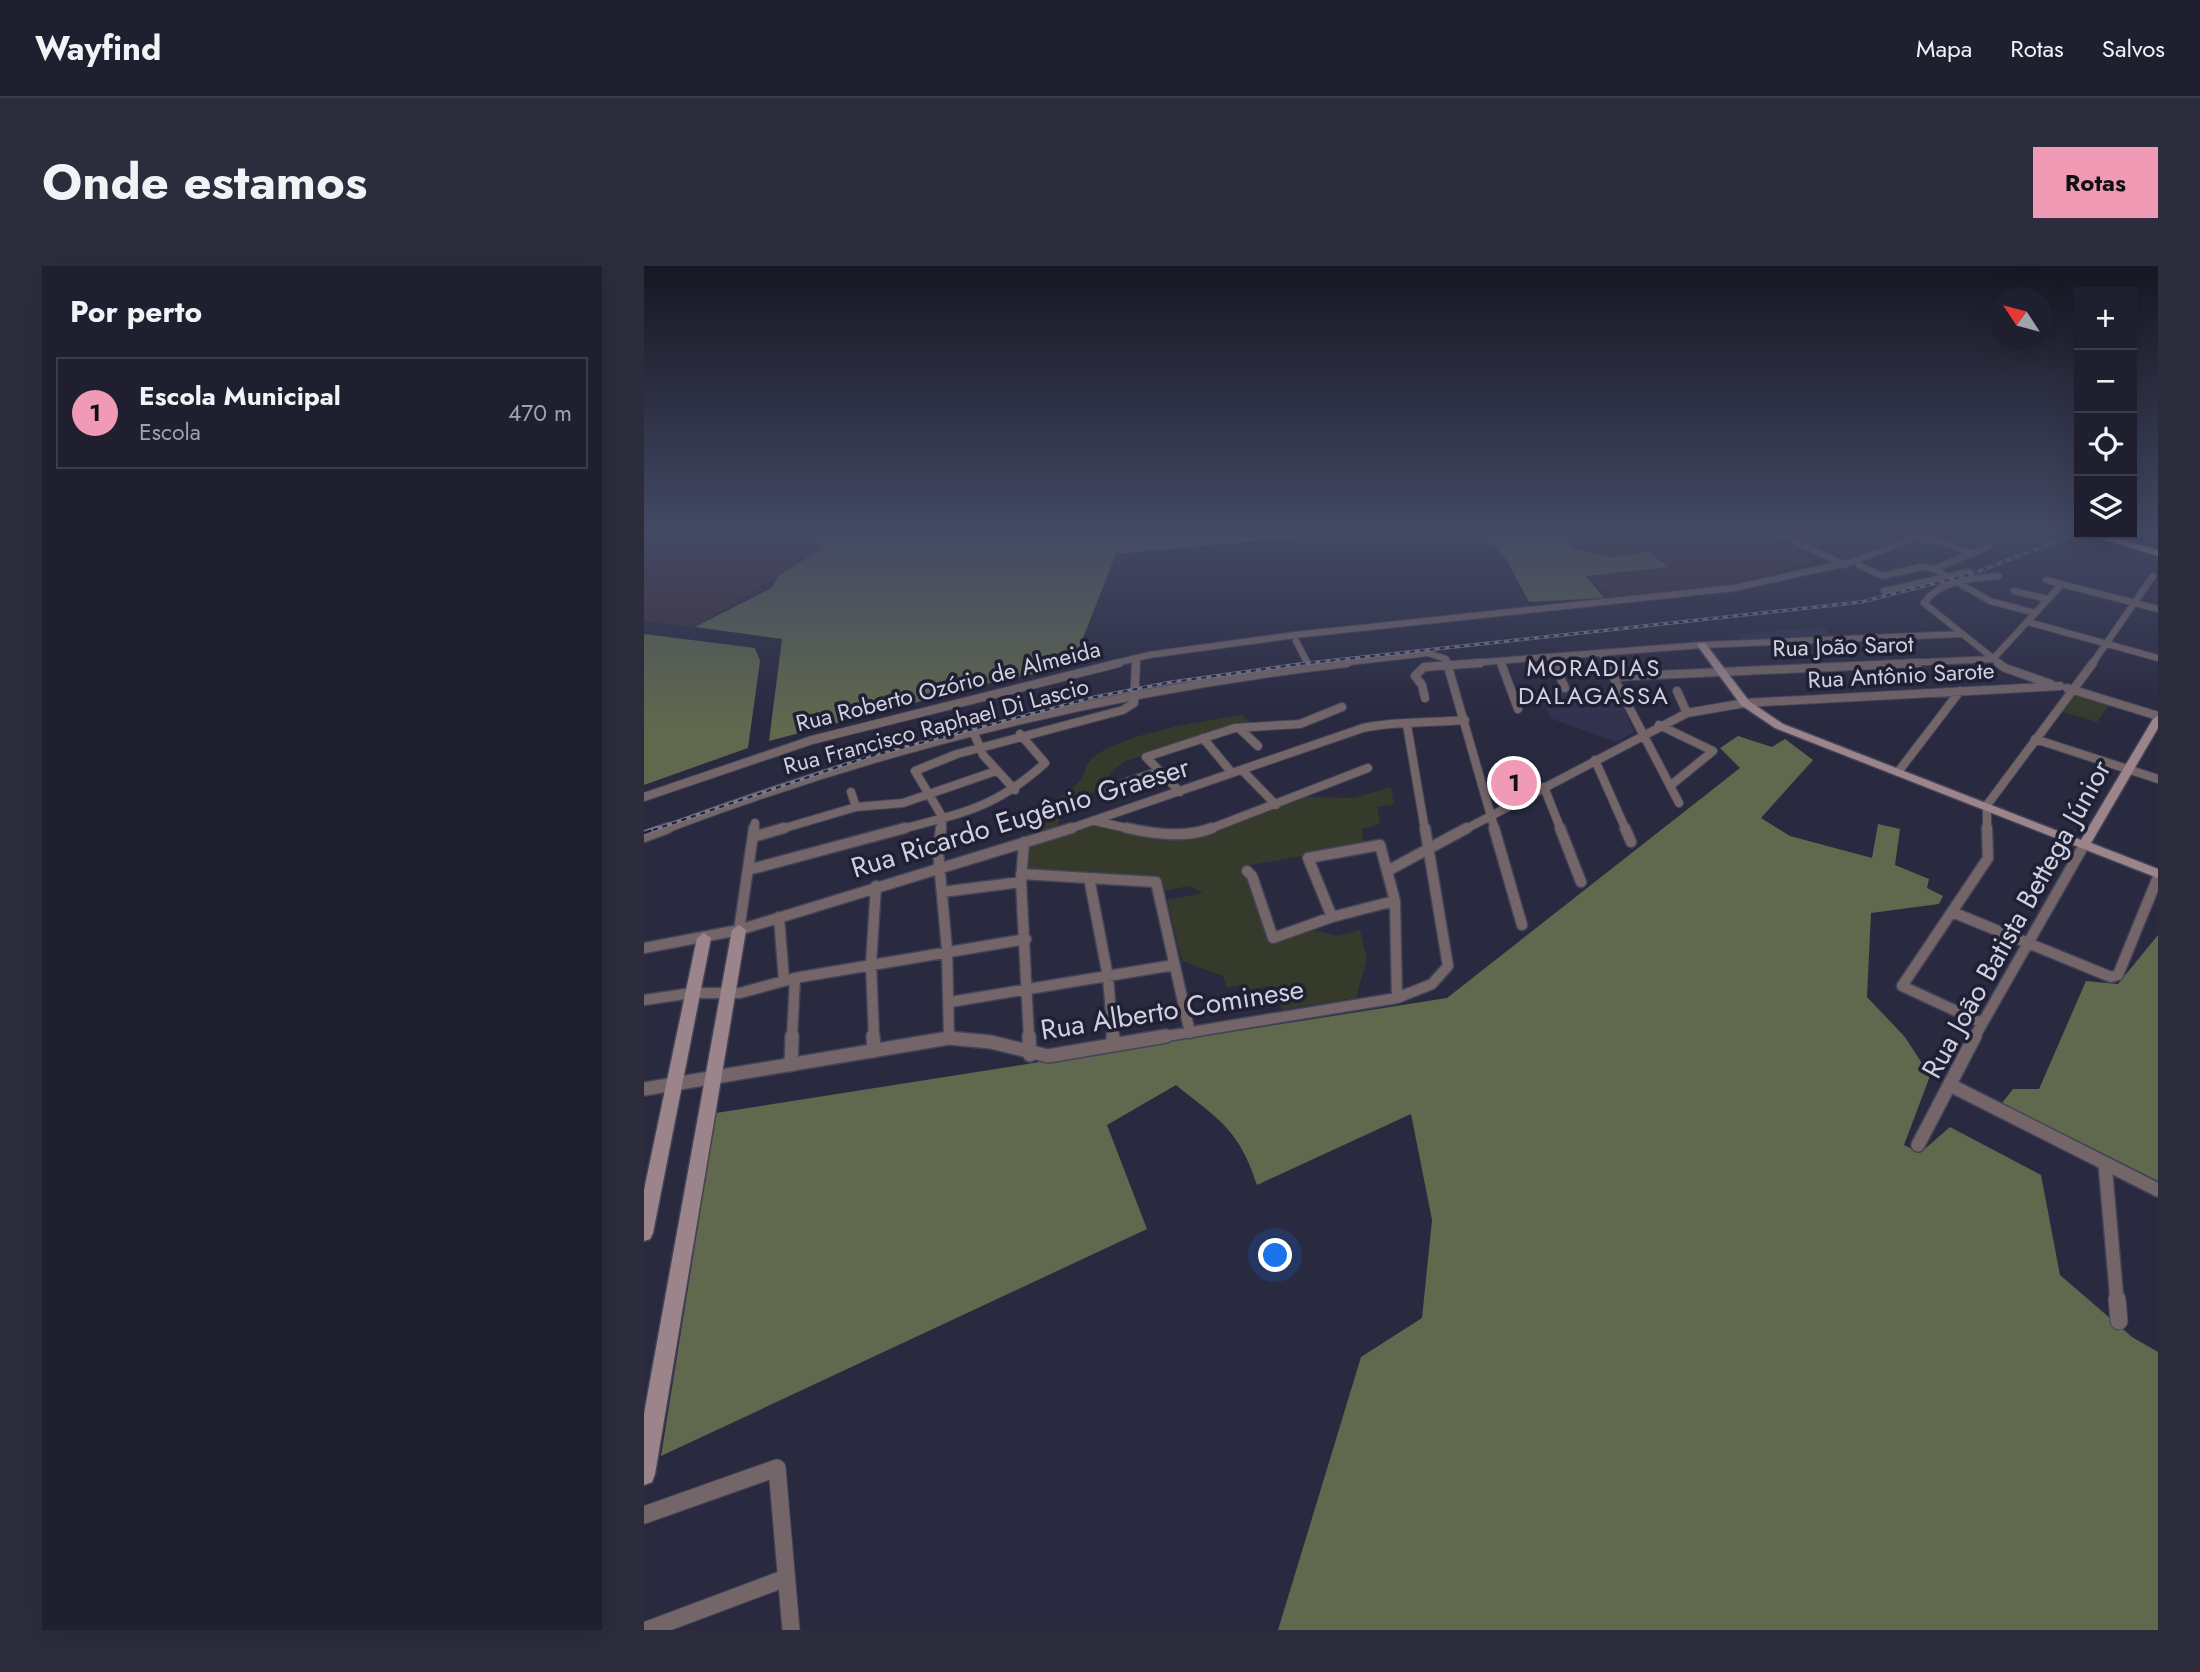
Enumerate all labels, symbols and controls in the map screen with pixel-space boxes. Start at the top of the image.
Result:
text: Wayfind [35,25,161,72]
text: Mapa [1916,31,1972,66]
text: Rotas [2010,31,2064,66]
text: Salvos [2102,31,2165,66]
text: Onde estamos [42,147,367,217]
button: Rotas [2033,147,2158,218]
north arrow [1990,287,2053,350]
map controls [2074,287,2137,539]
button: + [2074,287,2137,350]
text: Por perto [70,290,202,333]
button: − [2074,350,2137,413]
text: Escola Municipal [139,377,341,415]
text: 1 [89,396,101,430]
text: 470 m [508,396,572,430]
button: locate [2074,413,2137,476]
text: Escola [139,415,201,449]
button: layers [2074,476,2137,539]
street label: Rua João Sarot [1772,627,1914,665]
street label: Rua Roberto Ozório de Almeida [792,632,1104,740]
district label: MORADIAS DALAGASSA [1518,650,1670,713]
street label: Rua Antônio Sarote [1807,653,1995,697]
street label: Rua Francisco Raphael Di Lascio [780,669,1092,783]
street label: Rua Ricardo Eugênio Graeser [846,746,1195,889]
street label: Rua João Batista Bettega Júnior [1912,752,2121,1086]
pin: 1 [1491,757,1537,809]
street label: Rua Alberto Cominese [1038,968,1307,1051]
your location [1258,1238,1292,1272]

